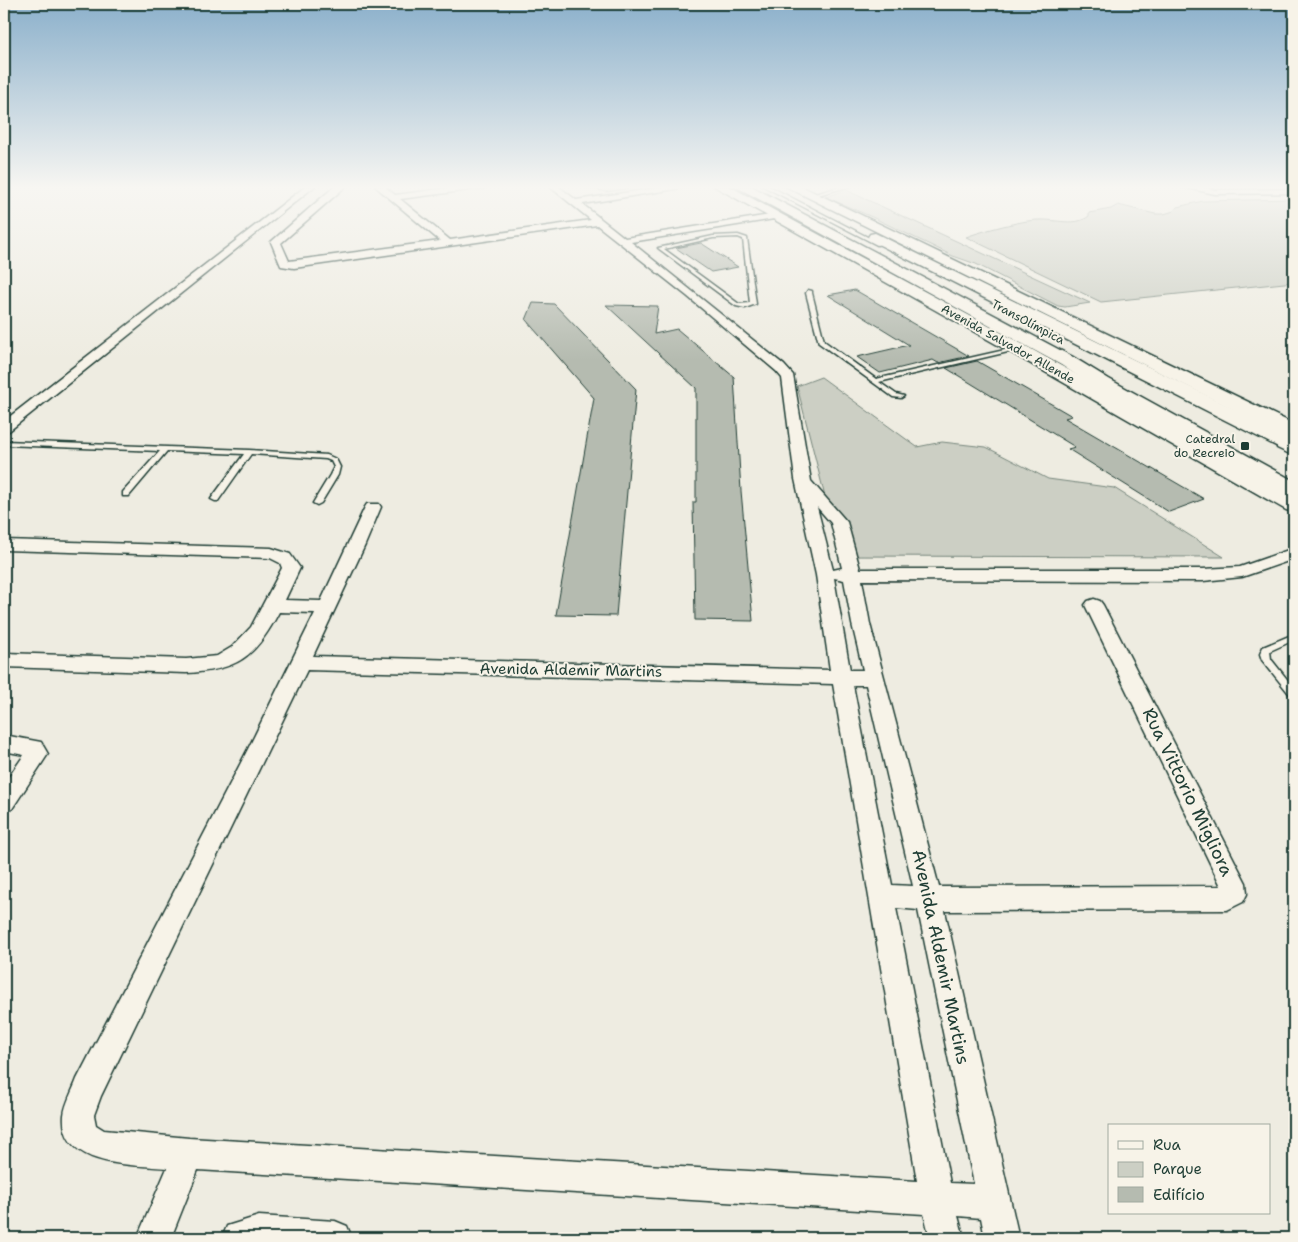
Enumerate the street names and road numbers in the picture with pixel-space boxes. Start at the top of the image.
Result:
street label: TransOlímpica [989,296,1068,348]
street label: Avenida Salvador Allende [938,301,1078,388]
street label: Avenida Aldemir Martins [480,658,662,682]
street label: Rua Vittorio Migliora [1137,704,1239,880]
street label: Avenida Aldemir Martins [906,847,976,1067]

